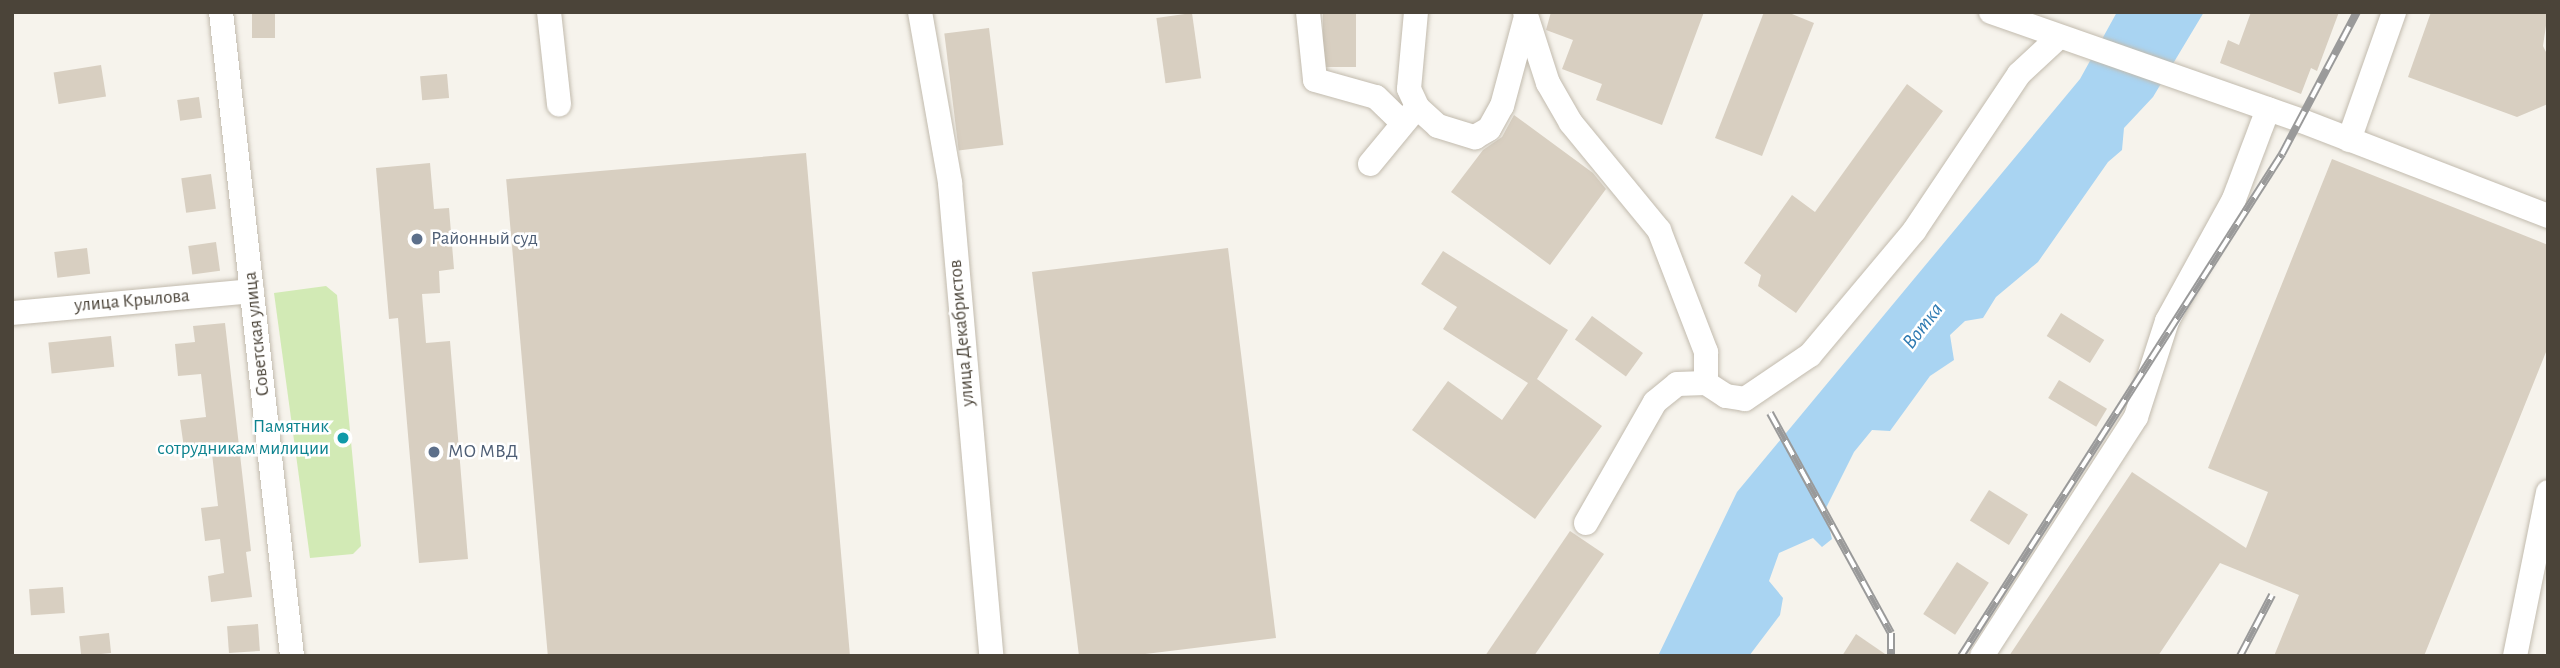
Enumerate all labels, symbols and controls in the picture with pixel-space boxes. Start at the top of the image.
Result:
place label: Районный суд [431,228,538,250]
marker: Районный суд [409,231,425,247]
street label: улица Декабристов [944,259,980,407]
street label: Советская улица [239,271,275,397]
street label: улица Крылова [73,285,191,317]
water label: Вотка [1897,298,1949,354]
place label: Памятник сотрудникам милиции [157,416,329,460]
marker: Памятник сотрудникам милиции [335,430,351,446]
place label: МО МВД [448,441,518,463]
marker: МО МВД [426,444,442,460]

